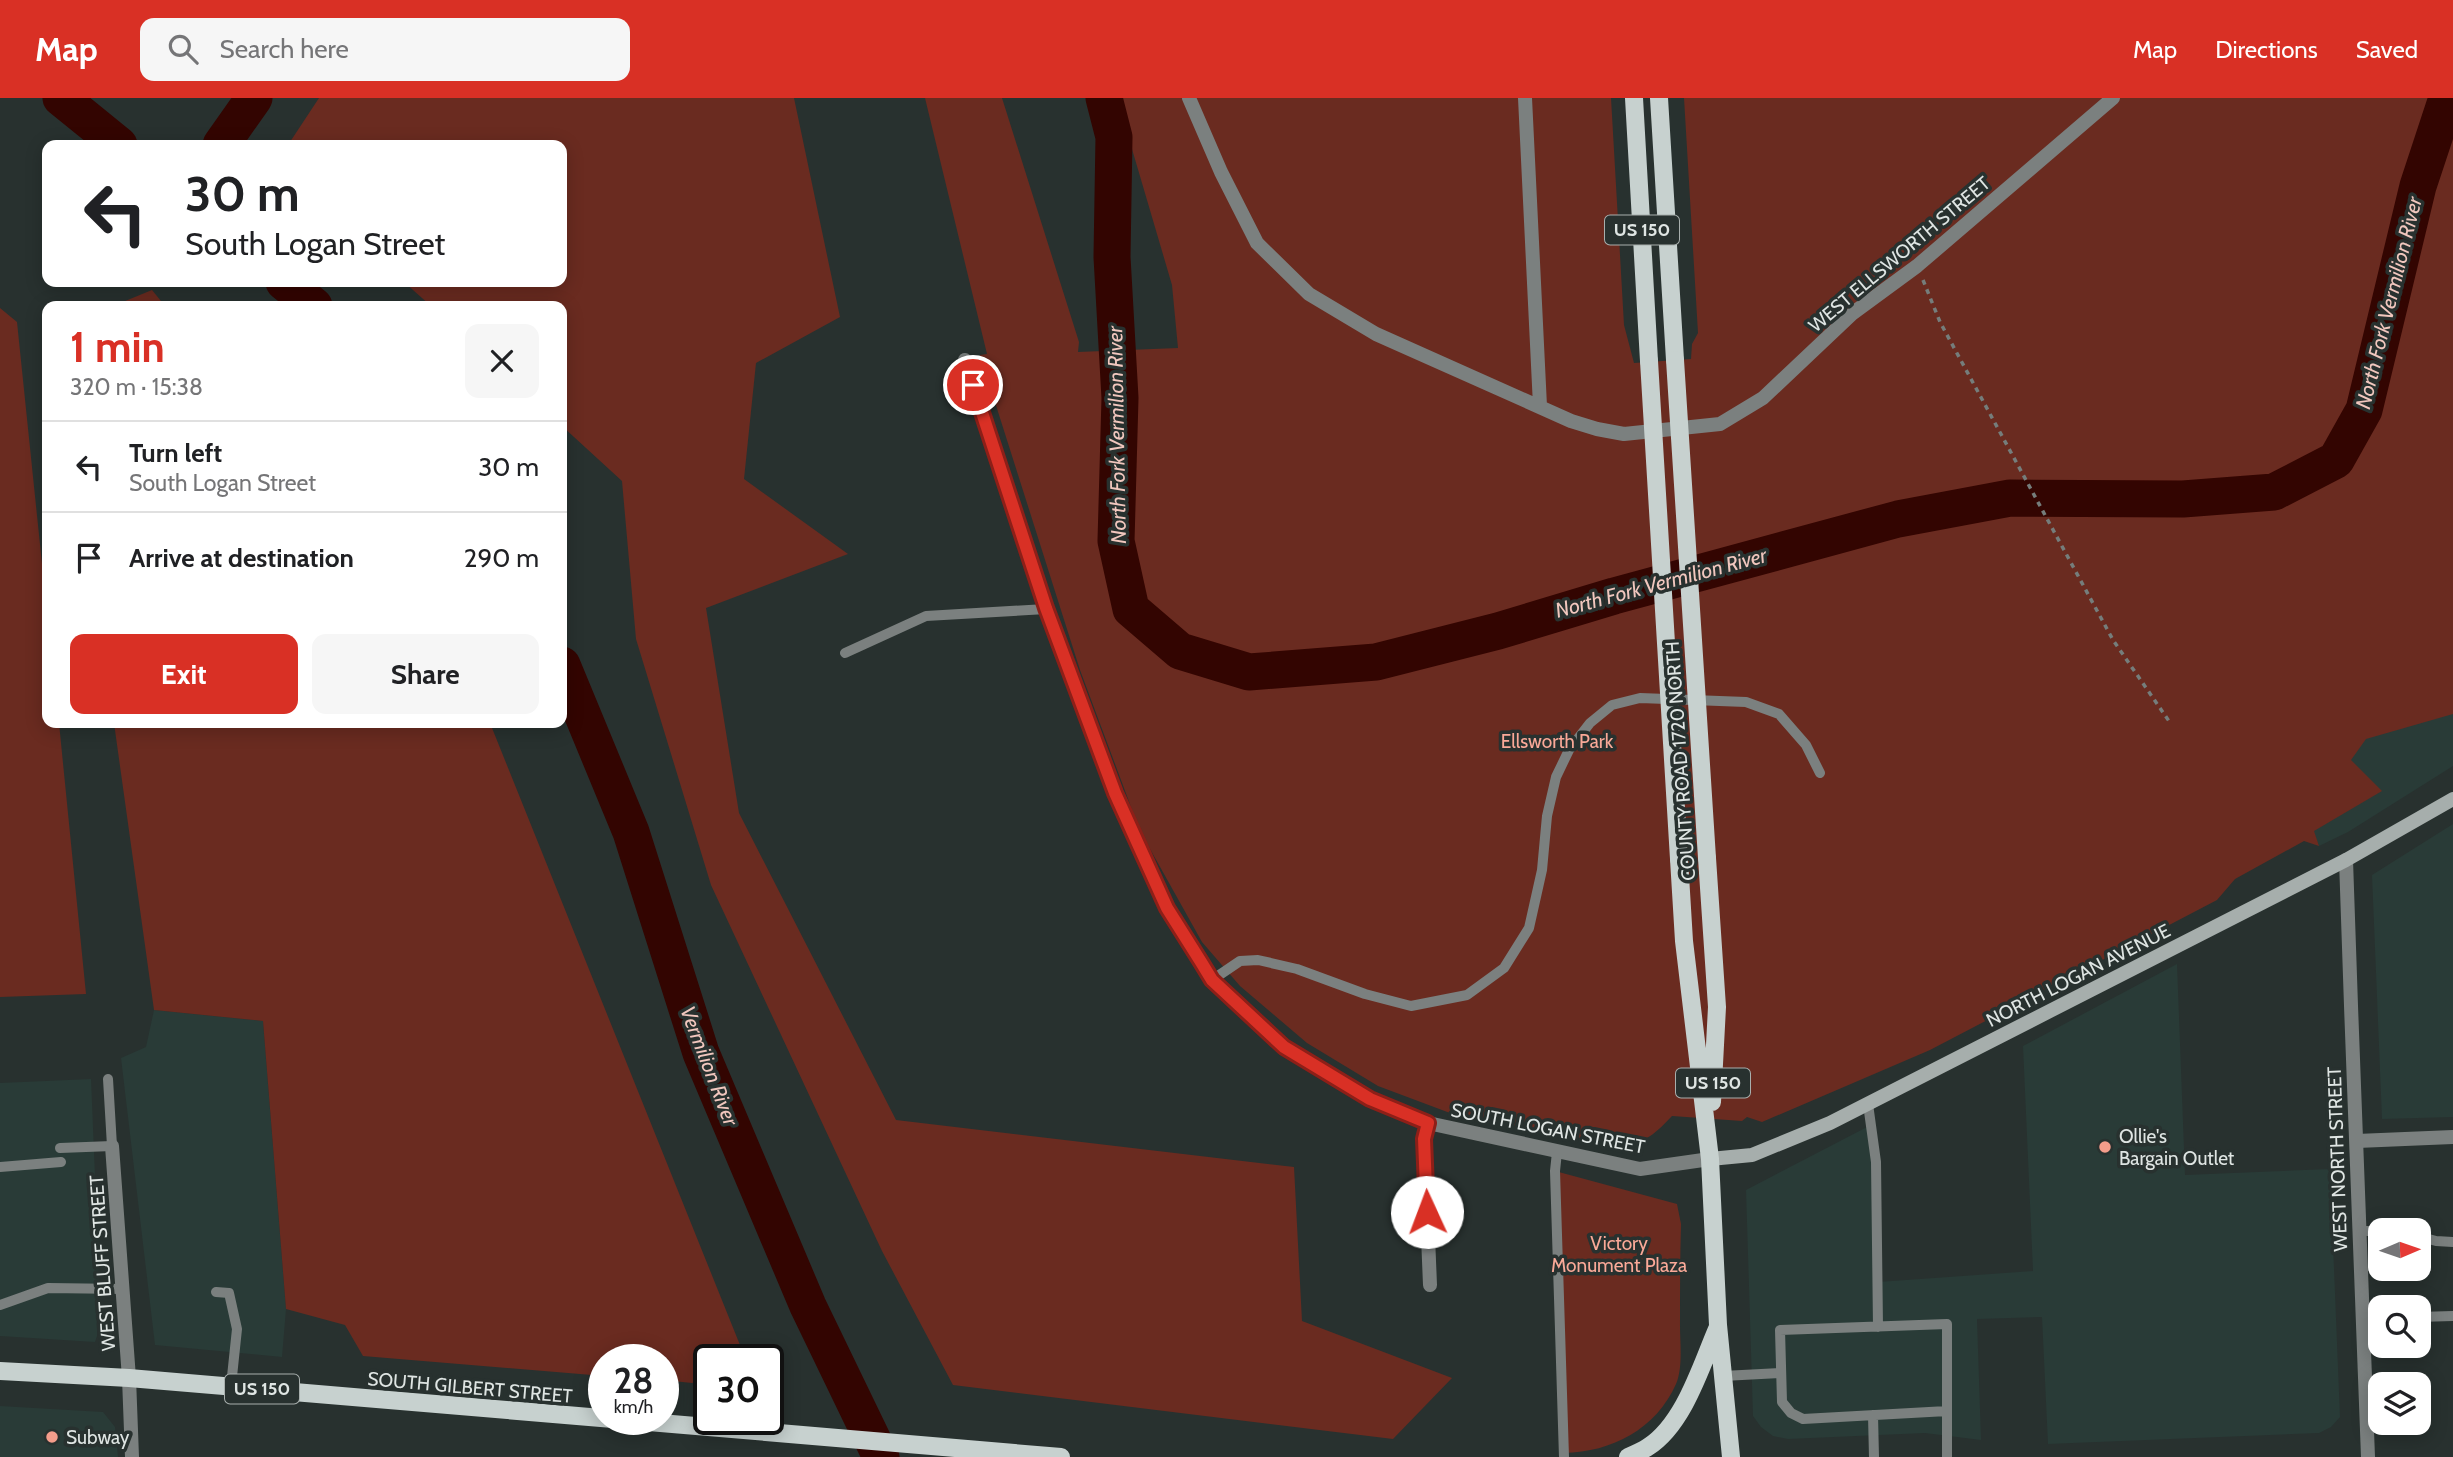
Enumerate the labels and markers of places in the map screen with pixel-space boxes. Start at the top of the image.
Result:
pin [943,355,1003,415]
place label: Ollie's Bargain Outlet [2119,1125,2235,1170]
marker: Ollie's Bargain Outlet [2097,1139,2113,1155]
place label: Subway [66,1426,130,1449]
marker: Subway [44,1429,60,1445]

